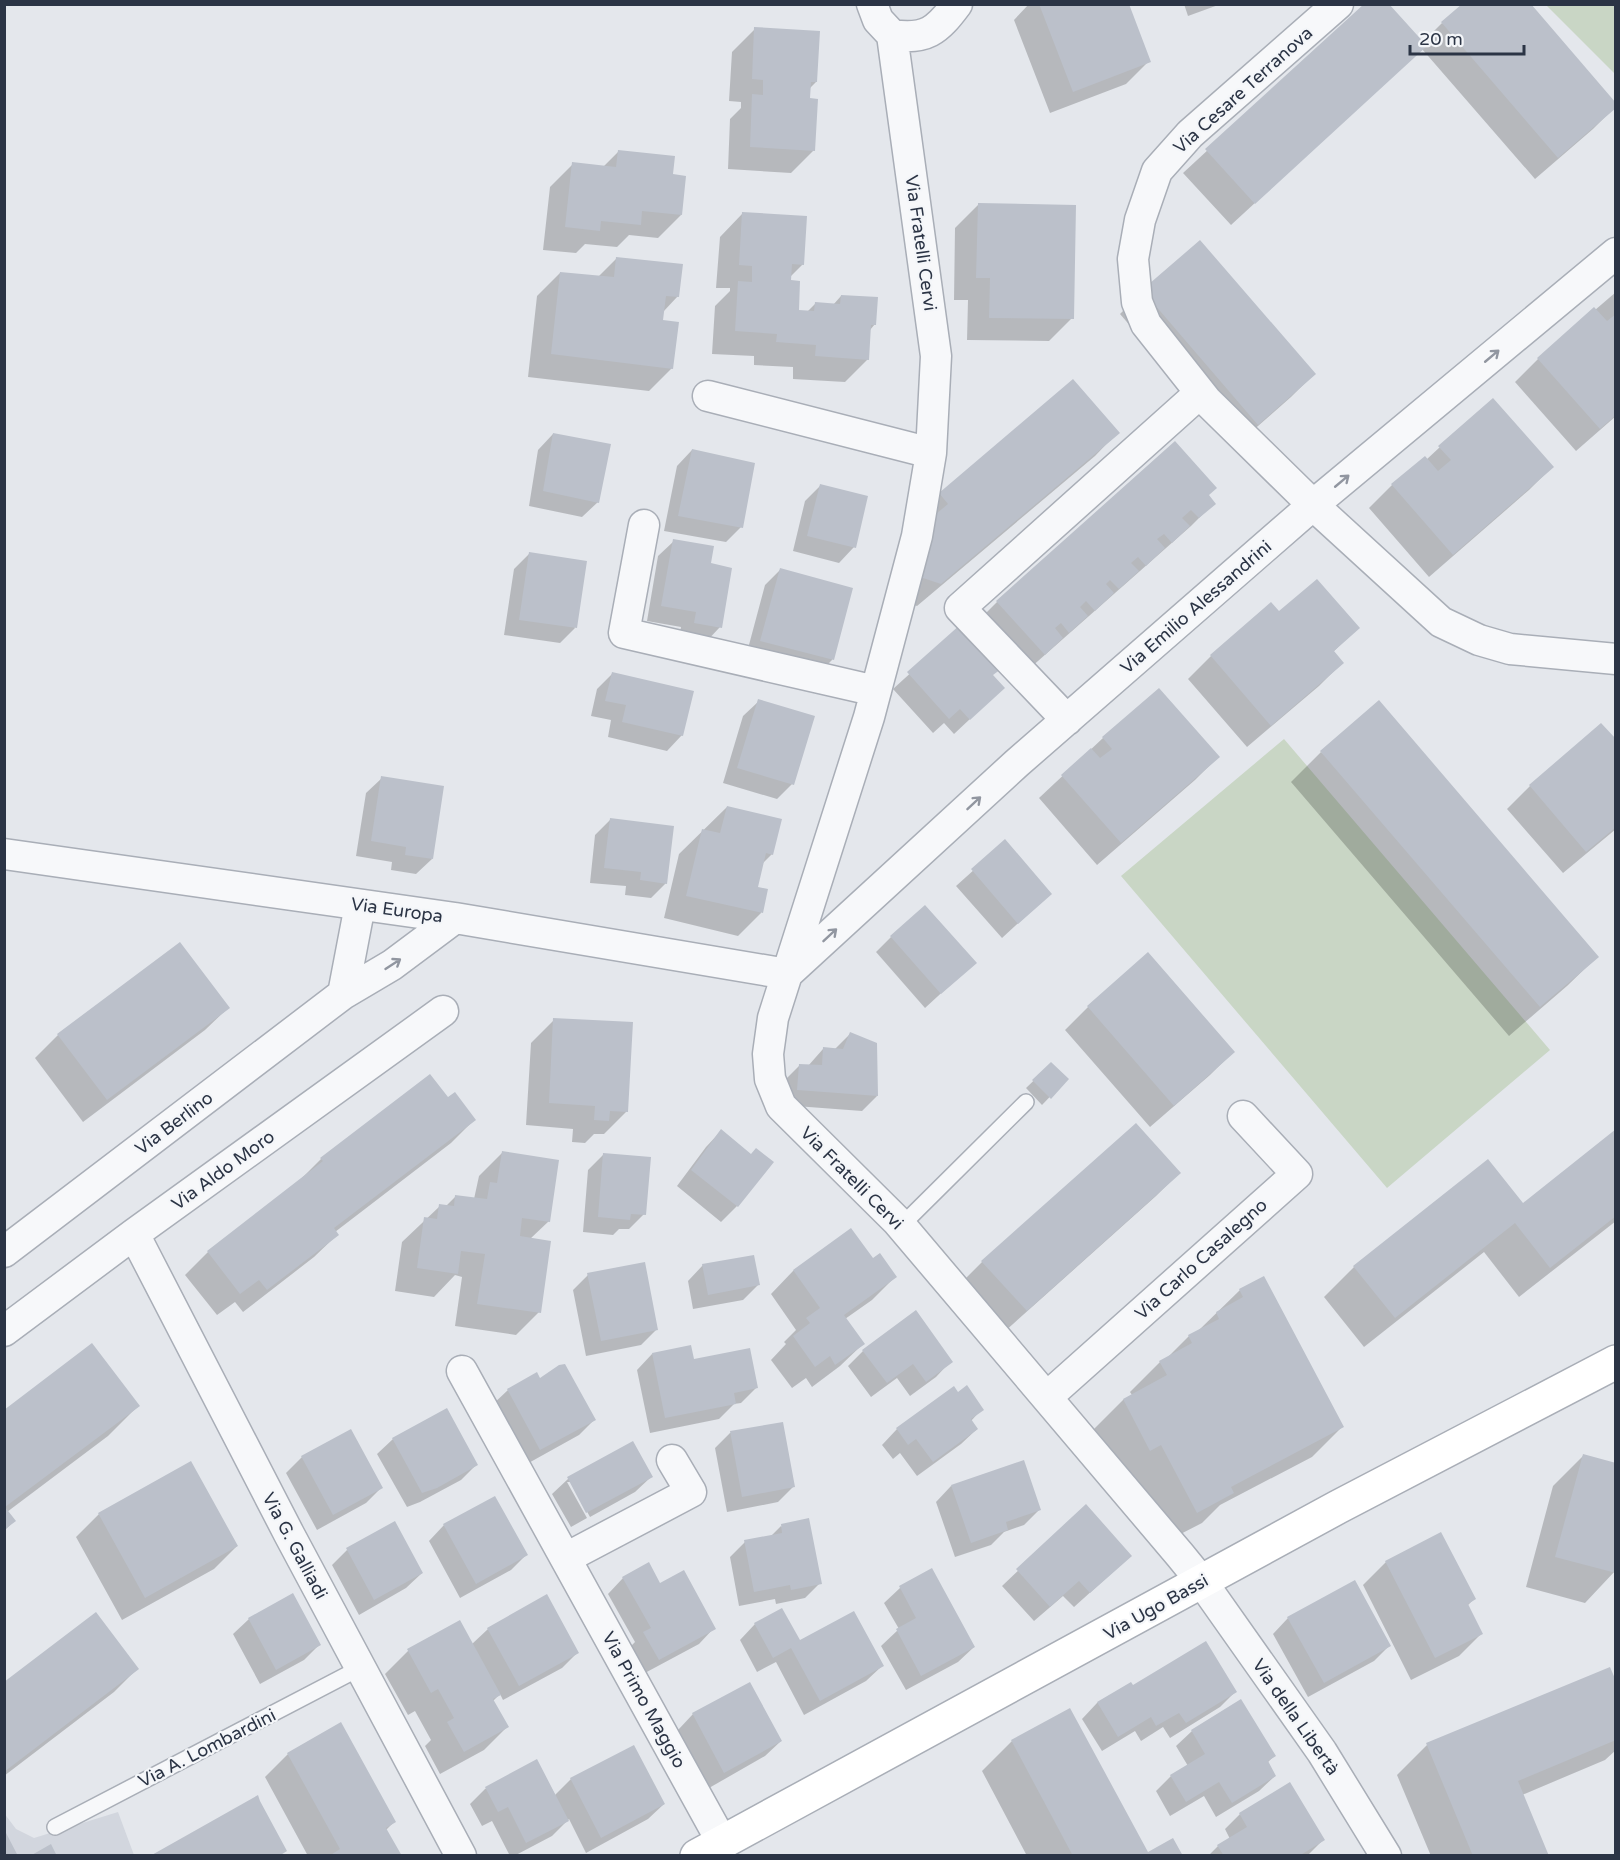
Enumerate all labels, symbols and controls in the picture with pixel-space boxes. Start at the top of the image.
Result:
scale bar [1410,18,1524,56]
street label: Via Cesare Terranova [1169,22,1317,158]
text: 20 m [1419,28,1463,50]
street label: Via Fratelli Cervi [901,174,941,312]
one-way arrow [1484,349,1499,363]
one-way arrow [1334,474,1350,487]
street label: Via Emilio Alessandrini [1116,535,1276,679]
one-way arrow [966,796,981,810]
street label: Via Europa [349,893,445,927]
one-way arrow [823,928,838,942]
one-way arrow [384,957,401,969]
street label: Via Berlino [131,1087,217,1159]
street label: Via Fratelli Cervi [796,1122,908,1234]
street label: Via Aldo Moro [167,1125,279,1215]
street label: Via Carlo Casalegno [1130,1194,1272,1324]
street label: Via G. Galliadi [258,1489,332,1603]
street label: Via Ugo Bassi [1100,1569,1212,1645]
street label: Via Primo Maggio [597,1628,691,1772]
street label: Via della Libertà [1248,1655,1344,1779]
street label: Via A. Lombardini [134,1704,280,1792]

